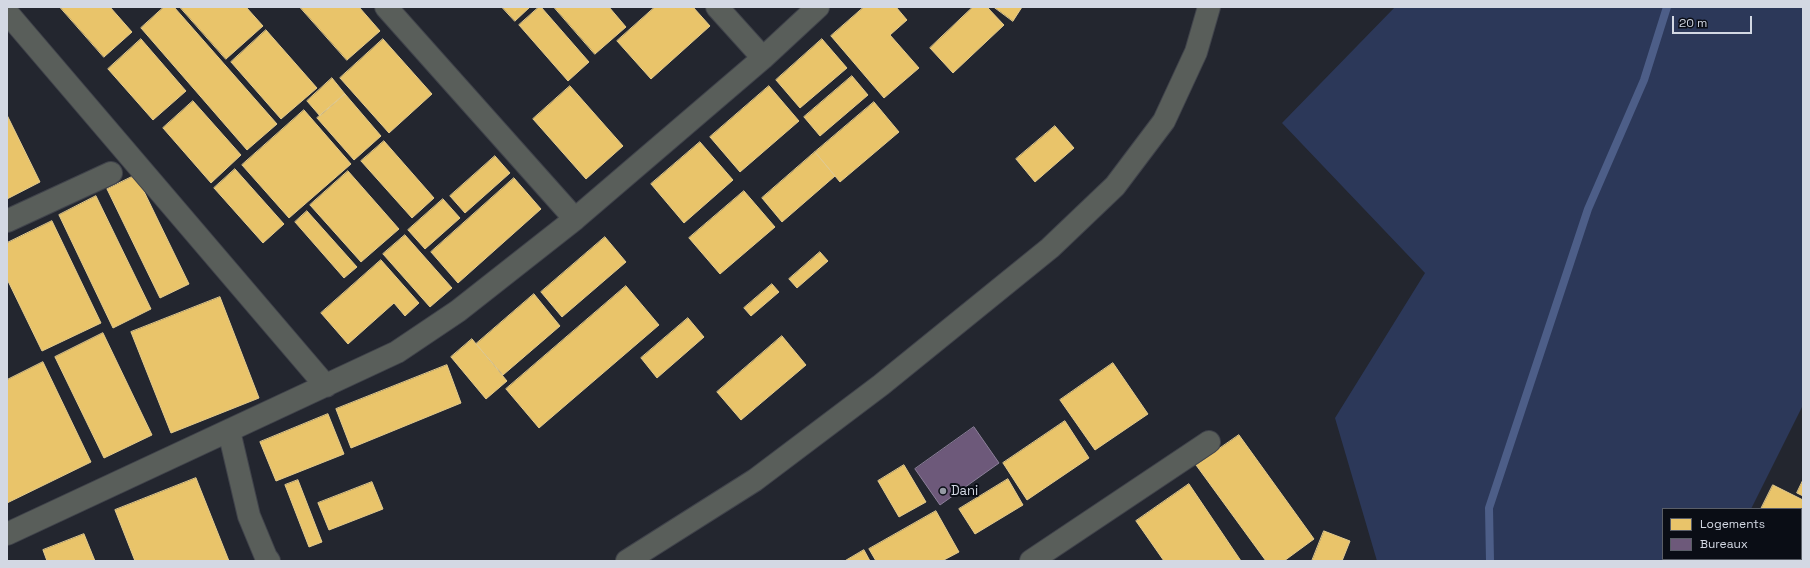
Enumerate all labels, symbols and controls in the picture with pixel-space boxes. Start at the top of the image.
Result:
scale bar [1674,8,1754,34]
text: 20 m [1679,15,1707,31]
place label: Dani [951,483,978,499]
marker: Dani [938,486,948,496]
legend [1662,508,1802,560]
text: Logements [1700,516,1765,532]
text: Bureaux [1700,536,1748,552]

